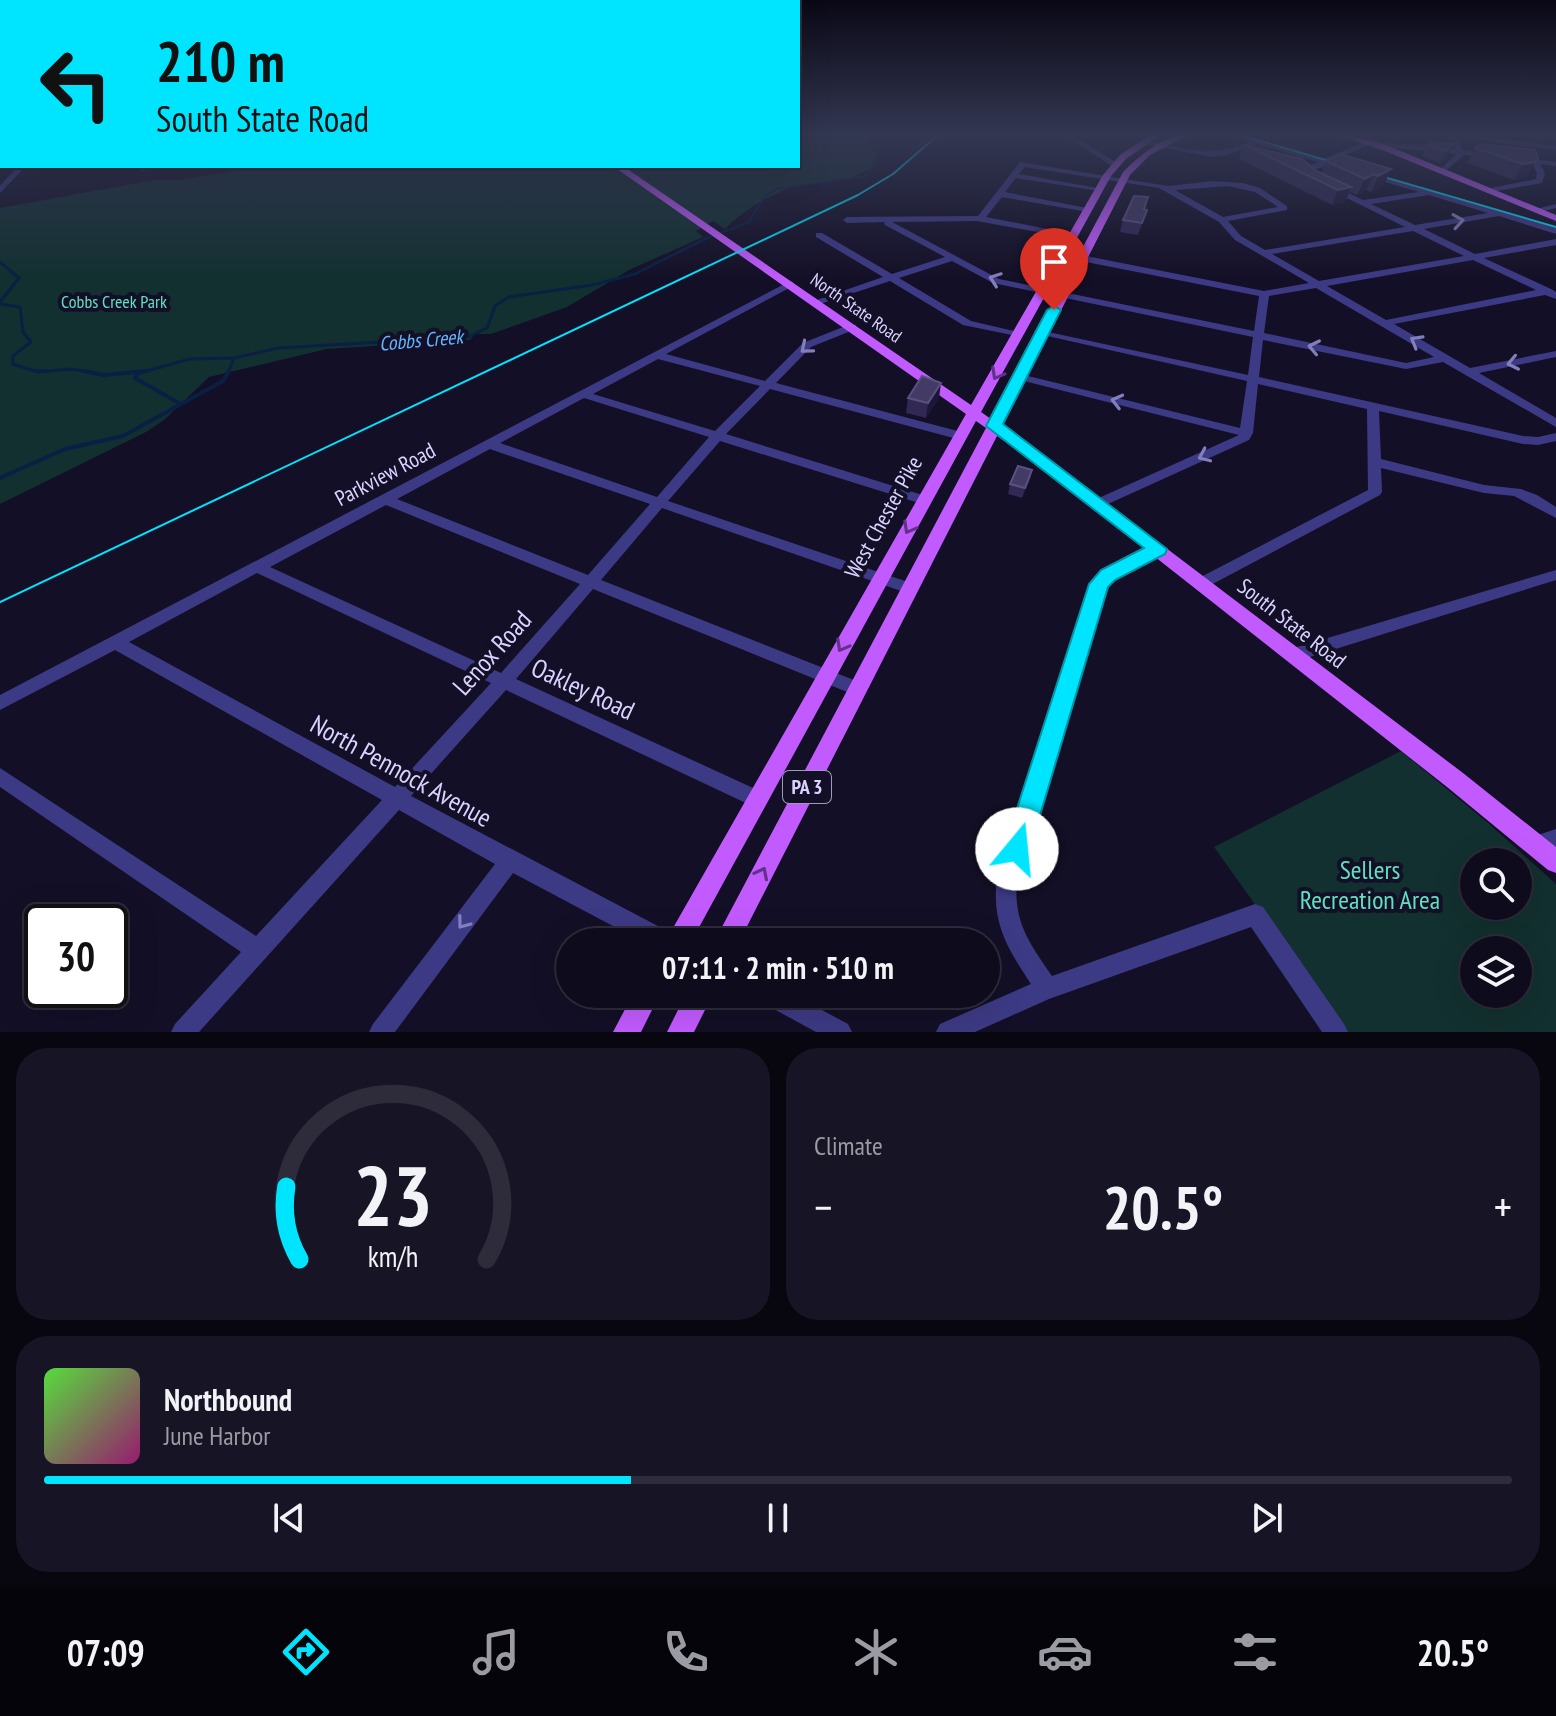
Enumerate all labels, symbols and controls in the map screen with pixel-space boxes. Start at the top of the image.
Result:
text: 210 m [156,25,285,97]
icon: left [24,32,128,136]
text: South State Road [156,95,369,142]
one-way arrow [1451,213,1465,230]
pin [1020,228,1088,310]
icon: arrive [1032,240,1076,284]
street label: North State Road [806,268,906,347]
one-way arrow [989,272,1003,288]
park label: Cobbs Creek Park [61,290,167,313]
water label: Cobbs Creek [378,323,466,357]
one-way arrow [1410,336,1424,351]
one-way arrow [801,338,816,353]
one-way arrow [1308,339,1322,356]
one-way arrow [1506,354,1519,371]
one-way arrow [991,365,1007,379]
one-way arrow [1110,393,1124,410]
street label: Parkview Road [330,436,440,512]
one-way arrow [1198,446,1212,462]
street label: West Chester Pike [838,451,928,583]
one-way arrow [903,520,918,534]
street label: South State Road [1232,572,1352,674]
street label: Lenox Road [445,604,538,702]
one-way arrow [836,638,852,652]
street label: Oakley Road [526,650,640,727]
street label: North Pennock Avenue [305,707,498,834]
road number: PA 3 [783,771,831,803]
position arrow [975,807,1059,891]
map controls [1460,848,1532,1008]
button: search [1460,848,1532,920]
park label: Sellers Recreation Area [1300,853,1440,916]
one-way arrow [753,866,768,881]
speed limit sign: 30 [24,904,128,1008]
one-way arrow [459,914,473,929]
button: layers [1460,936,1532,1008]
text: 07:11 · 2 min · 510 m [662,948,894,987]
text: Climate [814,1129,883,1162]
text: 23 [353,1141,433,1249]
text: 20.5° [1103,1168,1223,1246]
text: − [814,1178,832,1235]
text: + [1494,1178,1512,1235]
text: km/h [368,1238,418,1275]
text: Northbound [164,1380,292,1419]
text: June Harbor [164,1419,270,1452]
icon: previous [267,1496,311,1540]
icon: pause [756,1496,800,1540]
icon: next [1245,1496,1289,1540]
icon: directions [278,1624,334,1680]
icon: music [468,1624,524,1680]
icon: phone [658,1624,714,1680]
icon: climate [848,1624,904,1680]
icon: car [1037,1624,1093,1680]
icon: filters [1227,1624,1283,1680]
text: 07:09 [67,1629,145,1676]
text: 20.5° [1417,1629,1489,1676]

